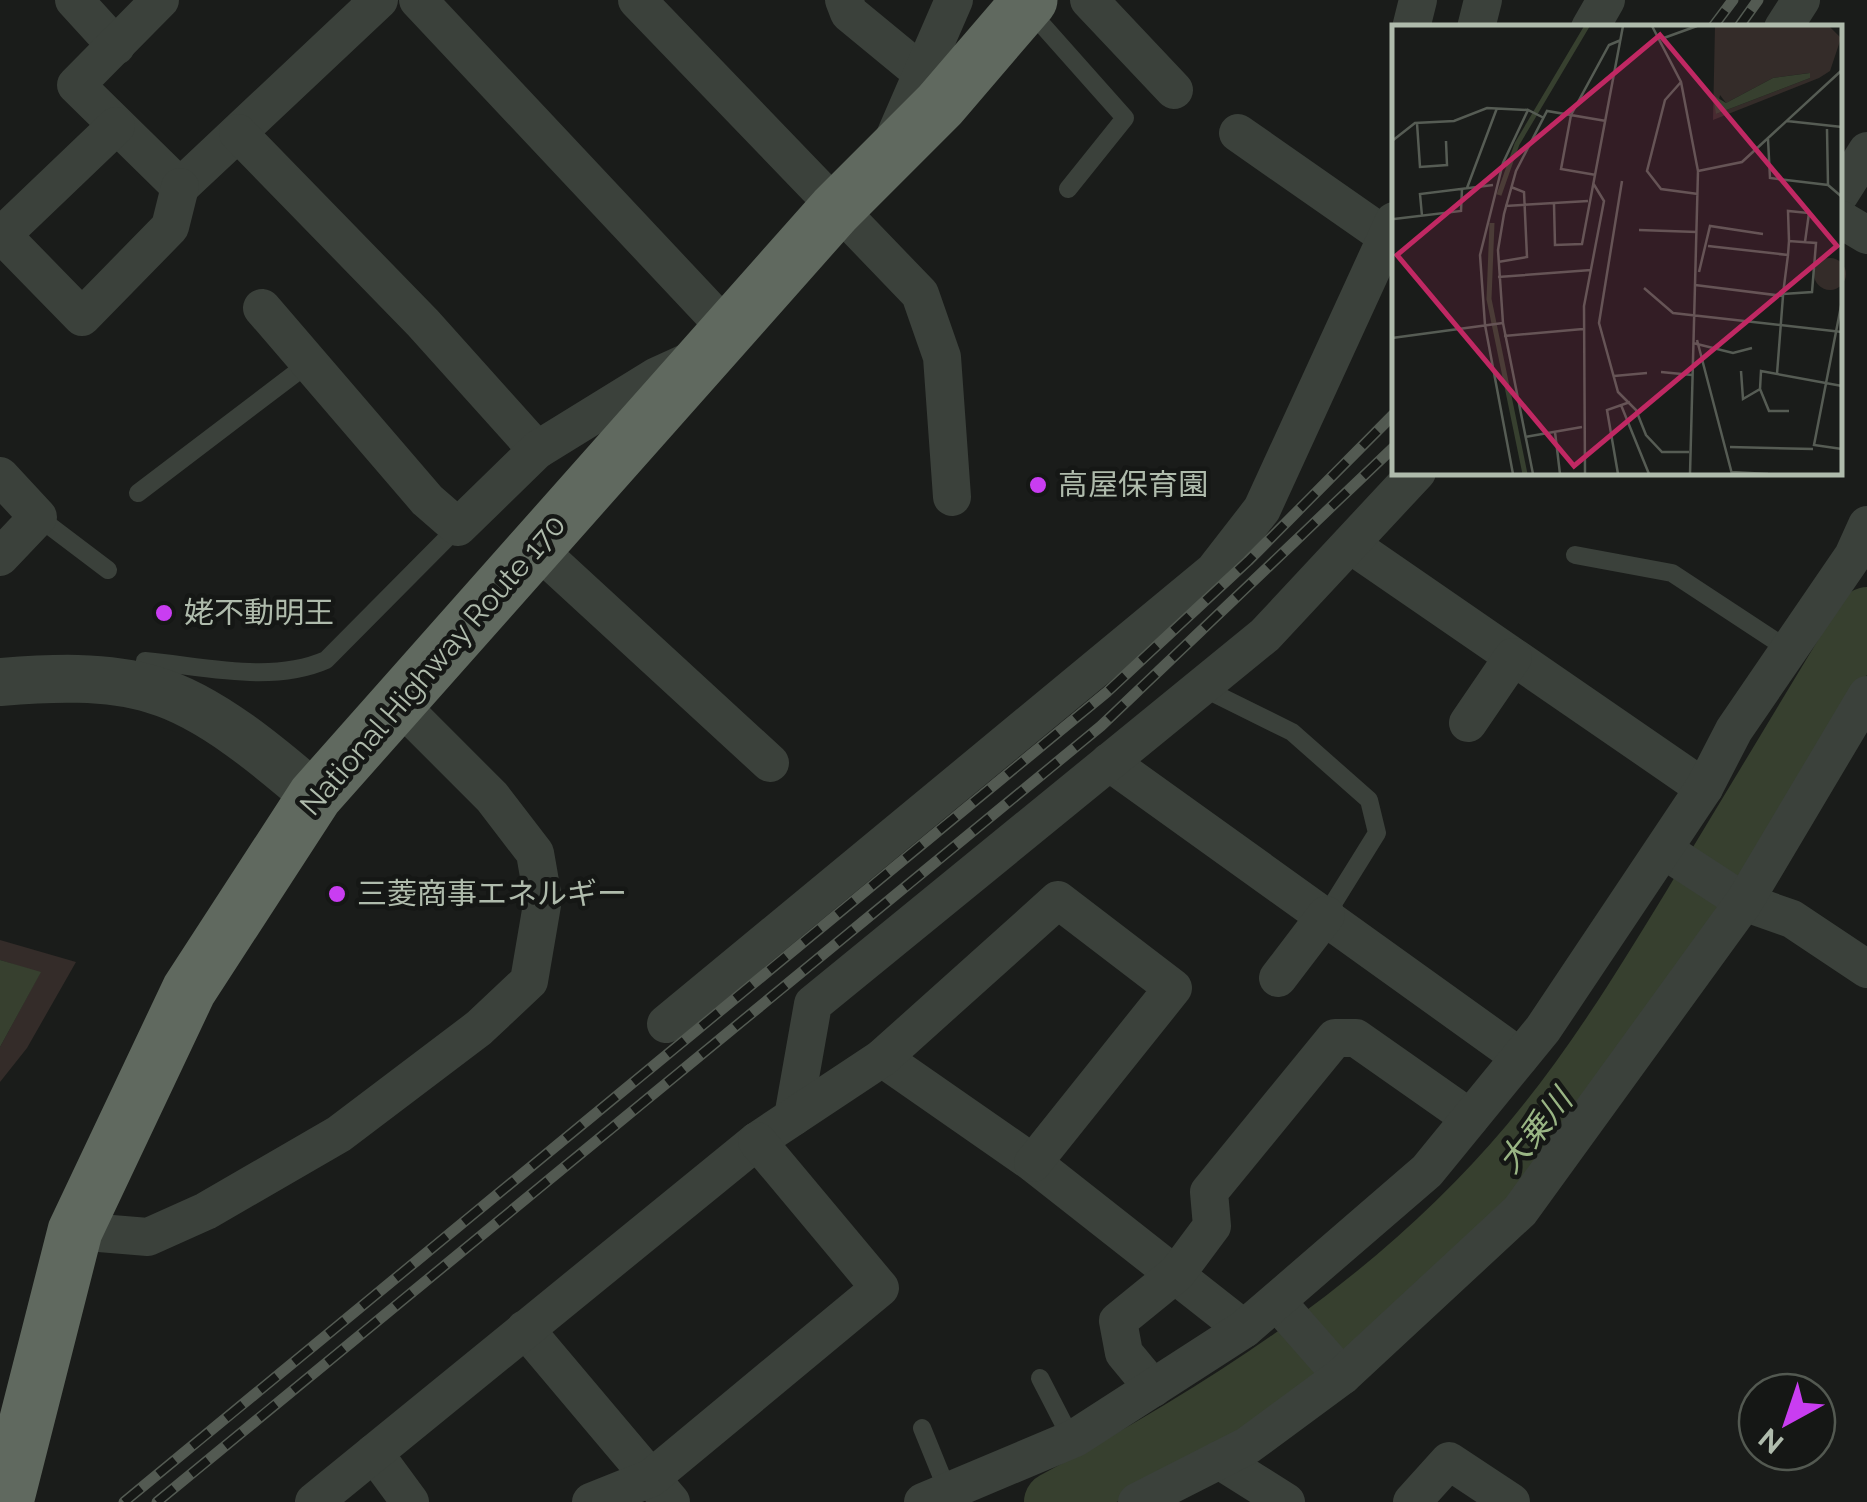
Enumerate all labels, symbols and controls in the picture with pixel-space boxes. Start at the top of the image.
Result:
inset map [1392,25,1842,475]
place label: 高屋保育園 [1058,467,1208,502]
marker: 高屋保育園 [1027,474,1049,496]
street label: National Highway Route 170 [293,507,573,822]
place label: 姥不動明王 [184,595,334,630]
marker: 姥不動明王 [153,602,175,624]
place label: 三菱商事エネルギー [357,876,627,911]
marker: 三菱商事エネルギー [326,883,348,905]
water label: 大乗川 [1490,1079,1581,1180]
north arrow [1737,1372,1837,1472]
text: N [1752,1421,1790,1460]

